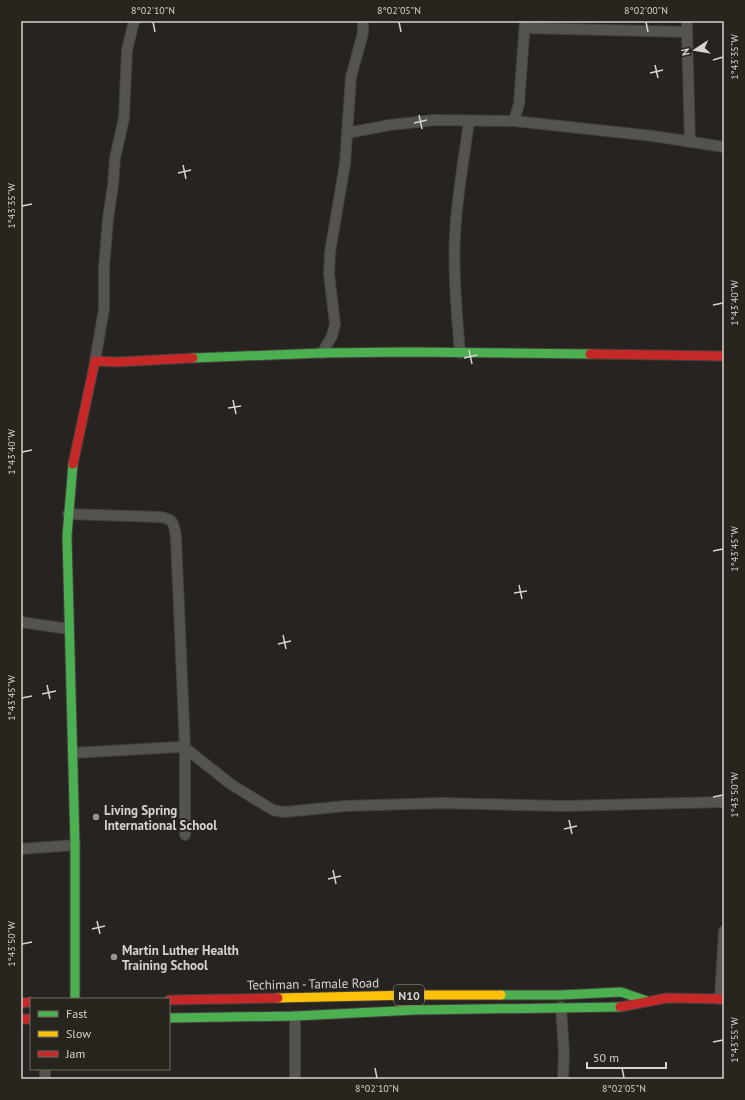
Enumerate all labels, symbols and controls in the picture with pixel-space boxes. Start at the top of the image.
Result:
text: 8°02'10"N [131,4,175,17]
text: 8°02'05"N [377,4,421,17]
text: 8°02'00"N [624,4,668,17]
north arrow [675,30,715,70]
text: 1°43'35"W [728,33,741,80]
text: N [678,47,693,57]
text: 1°43'35"W [5,182,18,229]
text: 1°43'40"W [728,279,741,326]
text: 1°43'40"W [5,428,18,475]
text: 1°43'45"W [728,525,741,572]
text: 1°43'45"W [5,674,18,721]
text: 1°43'50"W [728,771,741,818]
place label: Living Spring International School [104,802,217,834]
marker: Living Spring International School [91,812,101,822]
text: 1°43'50"W [5,920,18,967]
place label: Martin Luther Health Training School [122,942,239,974]
marker: Martin Luther Health Training School [109,952,119,962]
street label: Techiman - Tamale Road [247,974,379,994]
road number: N10 [394,985,424,1005]
legend [30,998,170,1070]
text: Fast [66,1006,87,1021]
text: 1°43'55"W [728,1016,741,1063]
text: Slow [66,1026,91,1041]
scale bar [587,1044,666,1070]
text: Jam [65,1046,85,1061]
text: 50 m [593,1050,619,1065]
text: 8°02'10"N [355,1082,399,1095]
text: 8°02'05"N [602,1082,646,1095]

